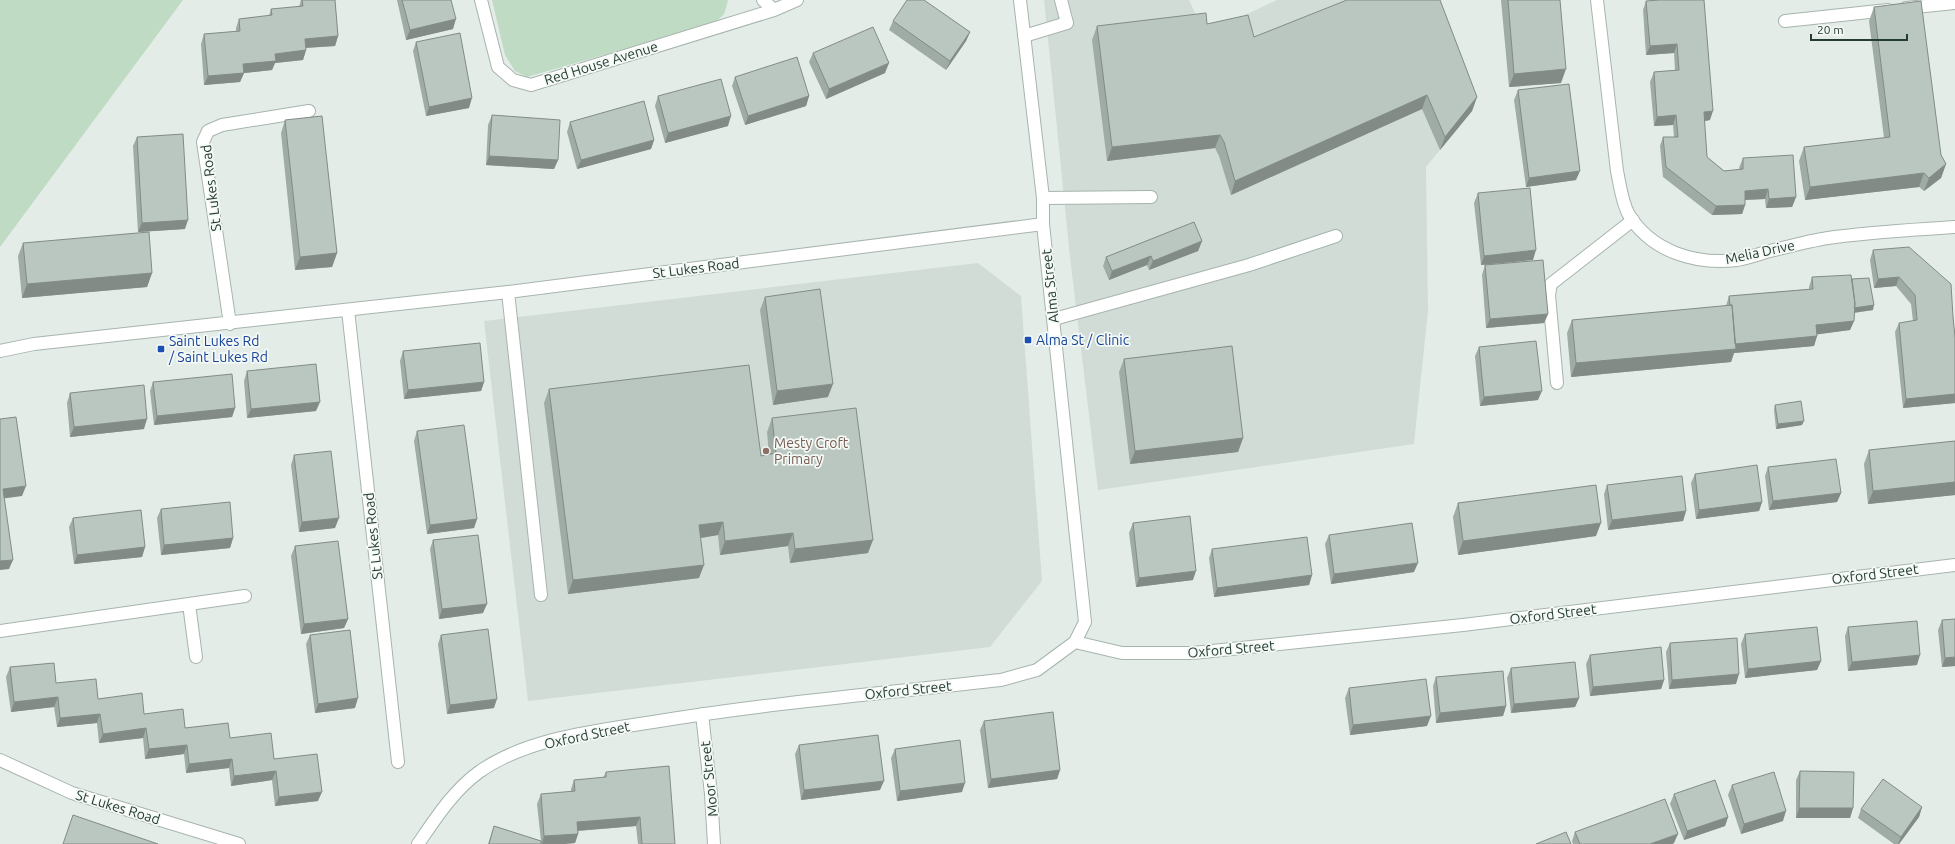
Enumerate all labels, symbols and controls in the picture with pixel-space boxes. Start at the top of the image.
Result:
scale bar [1811,16,1907,42]
text: 20 m [1817,23,1844,36]
street label: Red House Avenue [542,38,660,88]
street label: St Lukes Road [198,144,224,232]
street label: Melia Drive [1724,237,1796,267]
street label: Alma Street [1038,248,1062,324]
street label: St Lukes Road [652,255,740,281]
place label: Alma St / Clinic [1036,332,1130,348]
place label: Saint Lukes Rd / Saint Lukes Rd [168,333,268,365]
marker: Alma St / Clinic [1023,335,1033,345]
marker: Saint Lukes Rd / Saint Lukes Rd [156,344,166,354]
place label: Mesty Croft Primary [774,435,849,467]
marker: Mesty Croft Primary [761,446,771,456]
street label: St Lukes Road [360,492,386,580]
street label: Oxford Street [1831,561,1920,587]
street label: Oxford Street [1509,601,1598,627]
street label: Oxford Street [1187,637,1276,661]
street label: Oxford Street [864,677,953,703]
street label: Oxford Street [543,718,632,752]
street label: Moor Street [697,740,721,818]
street label: St Lukes Road [74,787,162,827]

